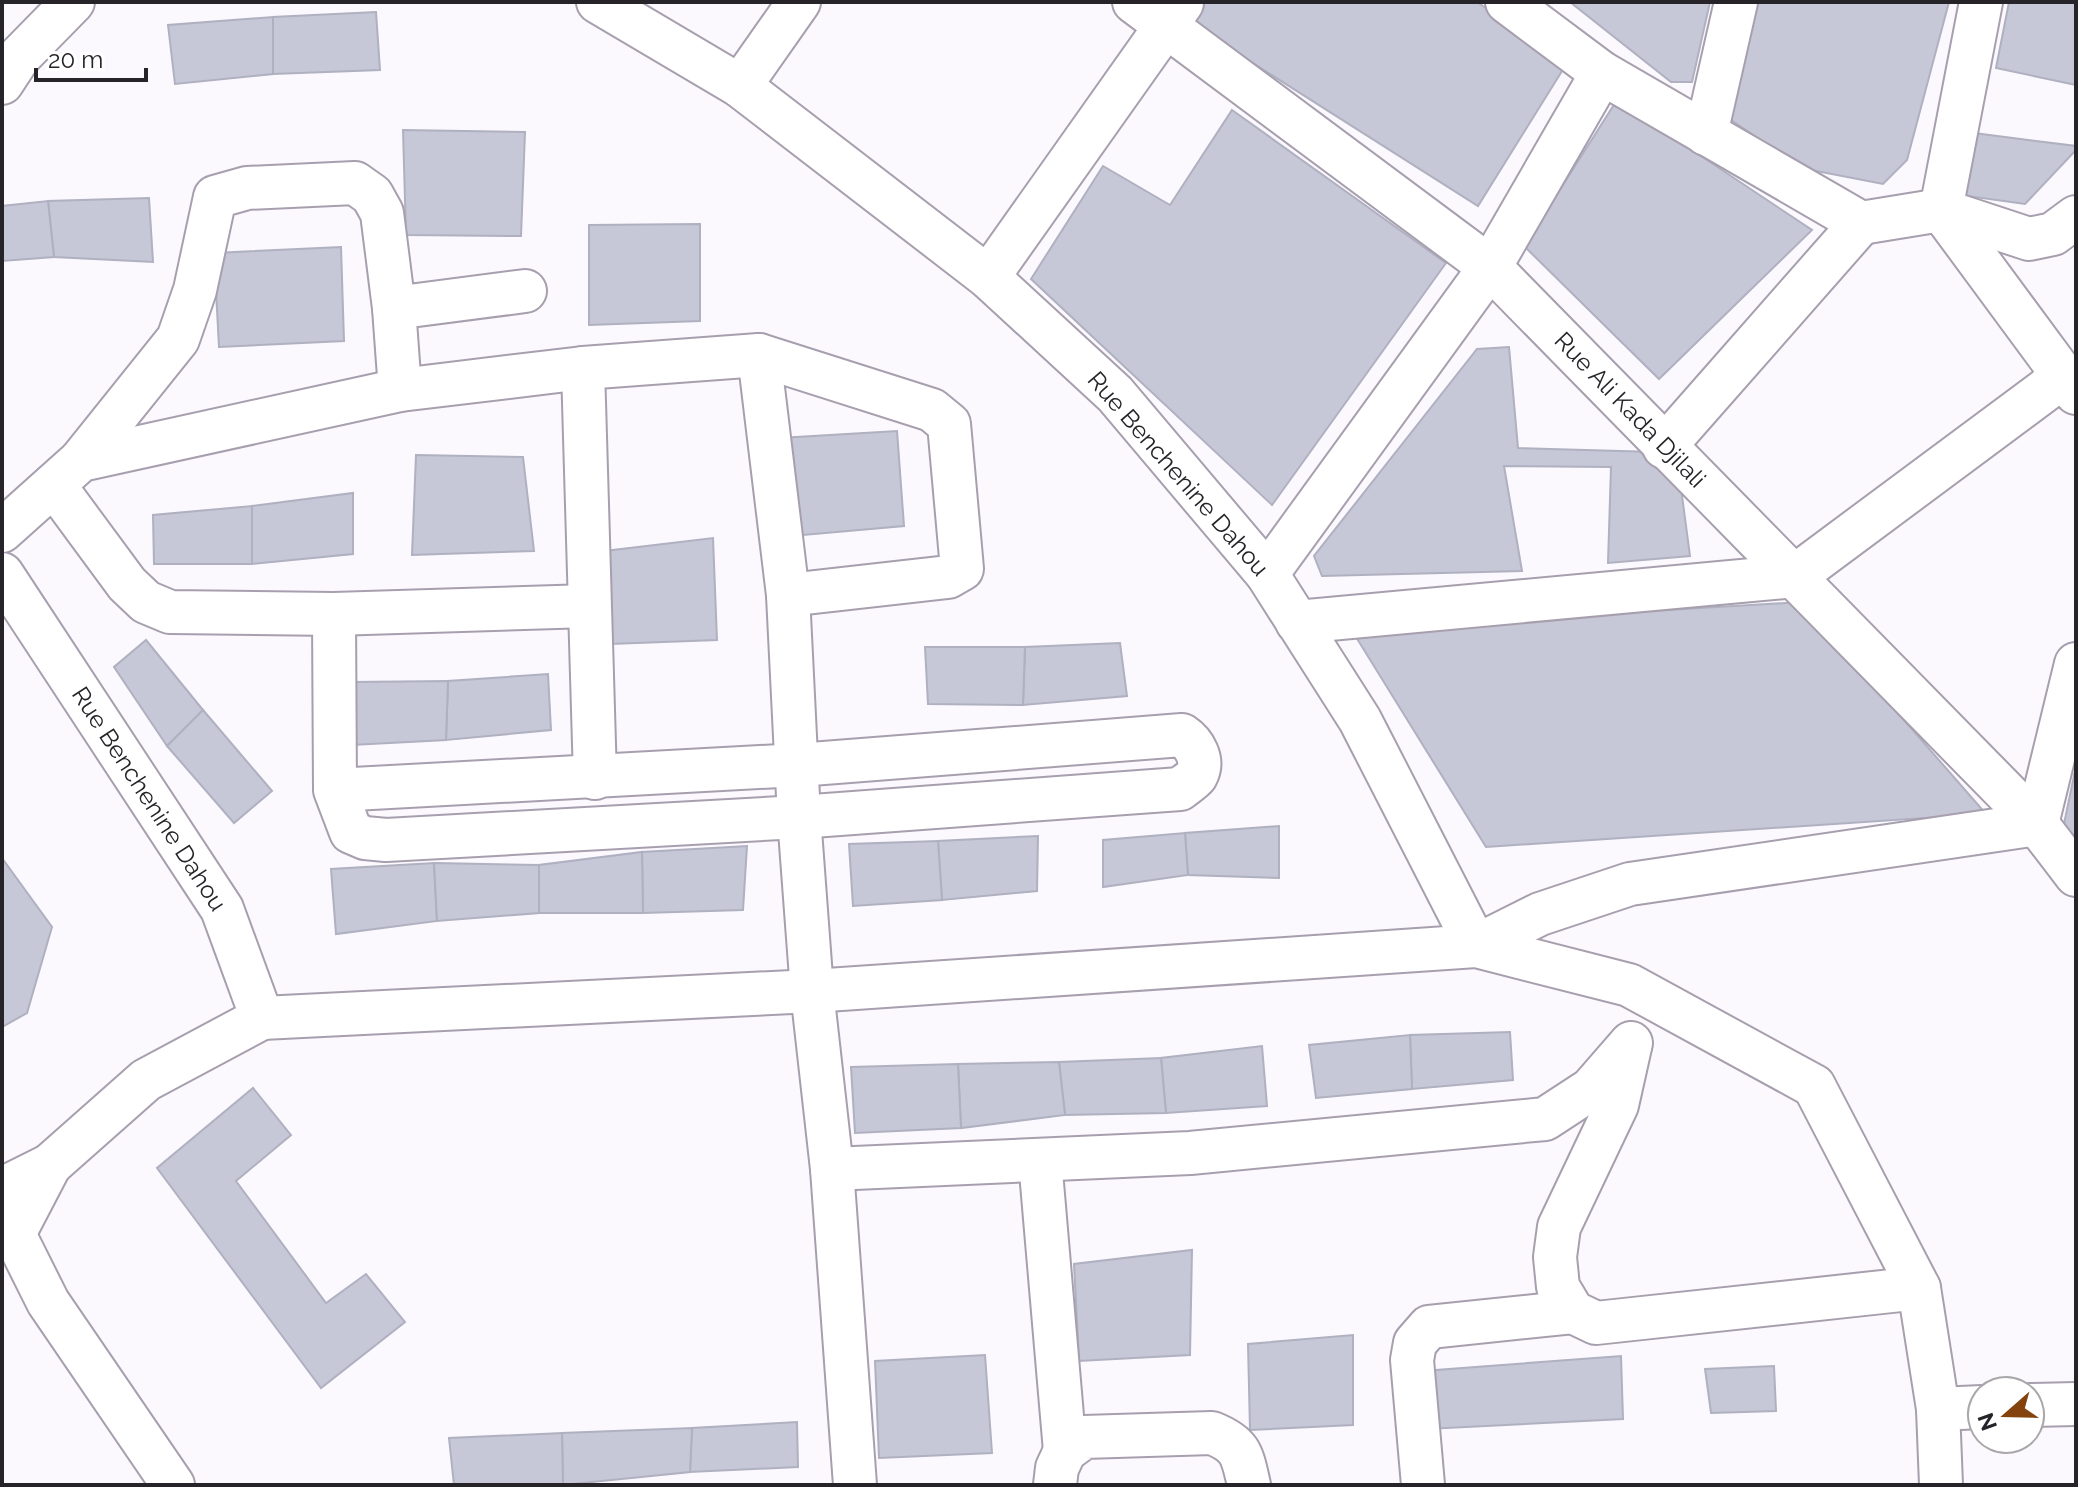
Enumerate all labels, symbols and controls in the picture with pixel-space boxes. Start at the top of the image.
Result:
scale bar [36,32,146,82]
text: 20 m [48,45,103,74]
street label: Rue Ali Kada Djilali [1549,326,1712,494]
street label: Rue Benchenine Dahou [1082,366,1275,582]
street label: Rue Benchenine Dahou [66,681,233,916]
north arrow [1966,1375,2046,1455]
text: N [1972,1410,2002,1434]

